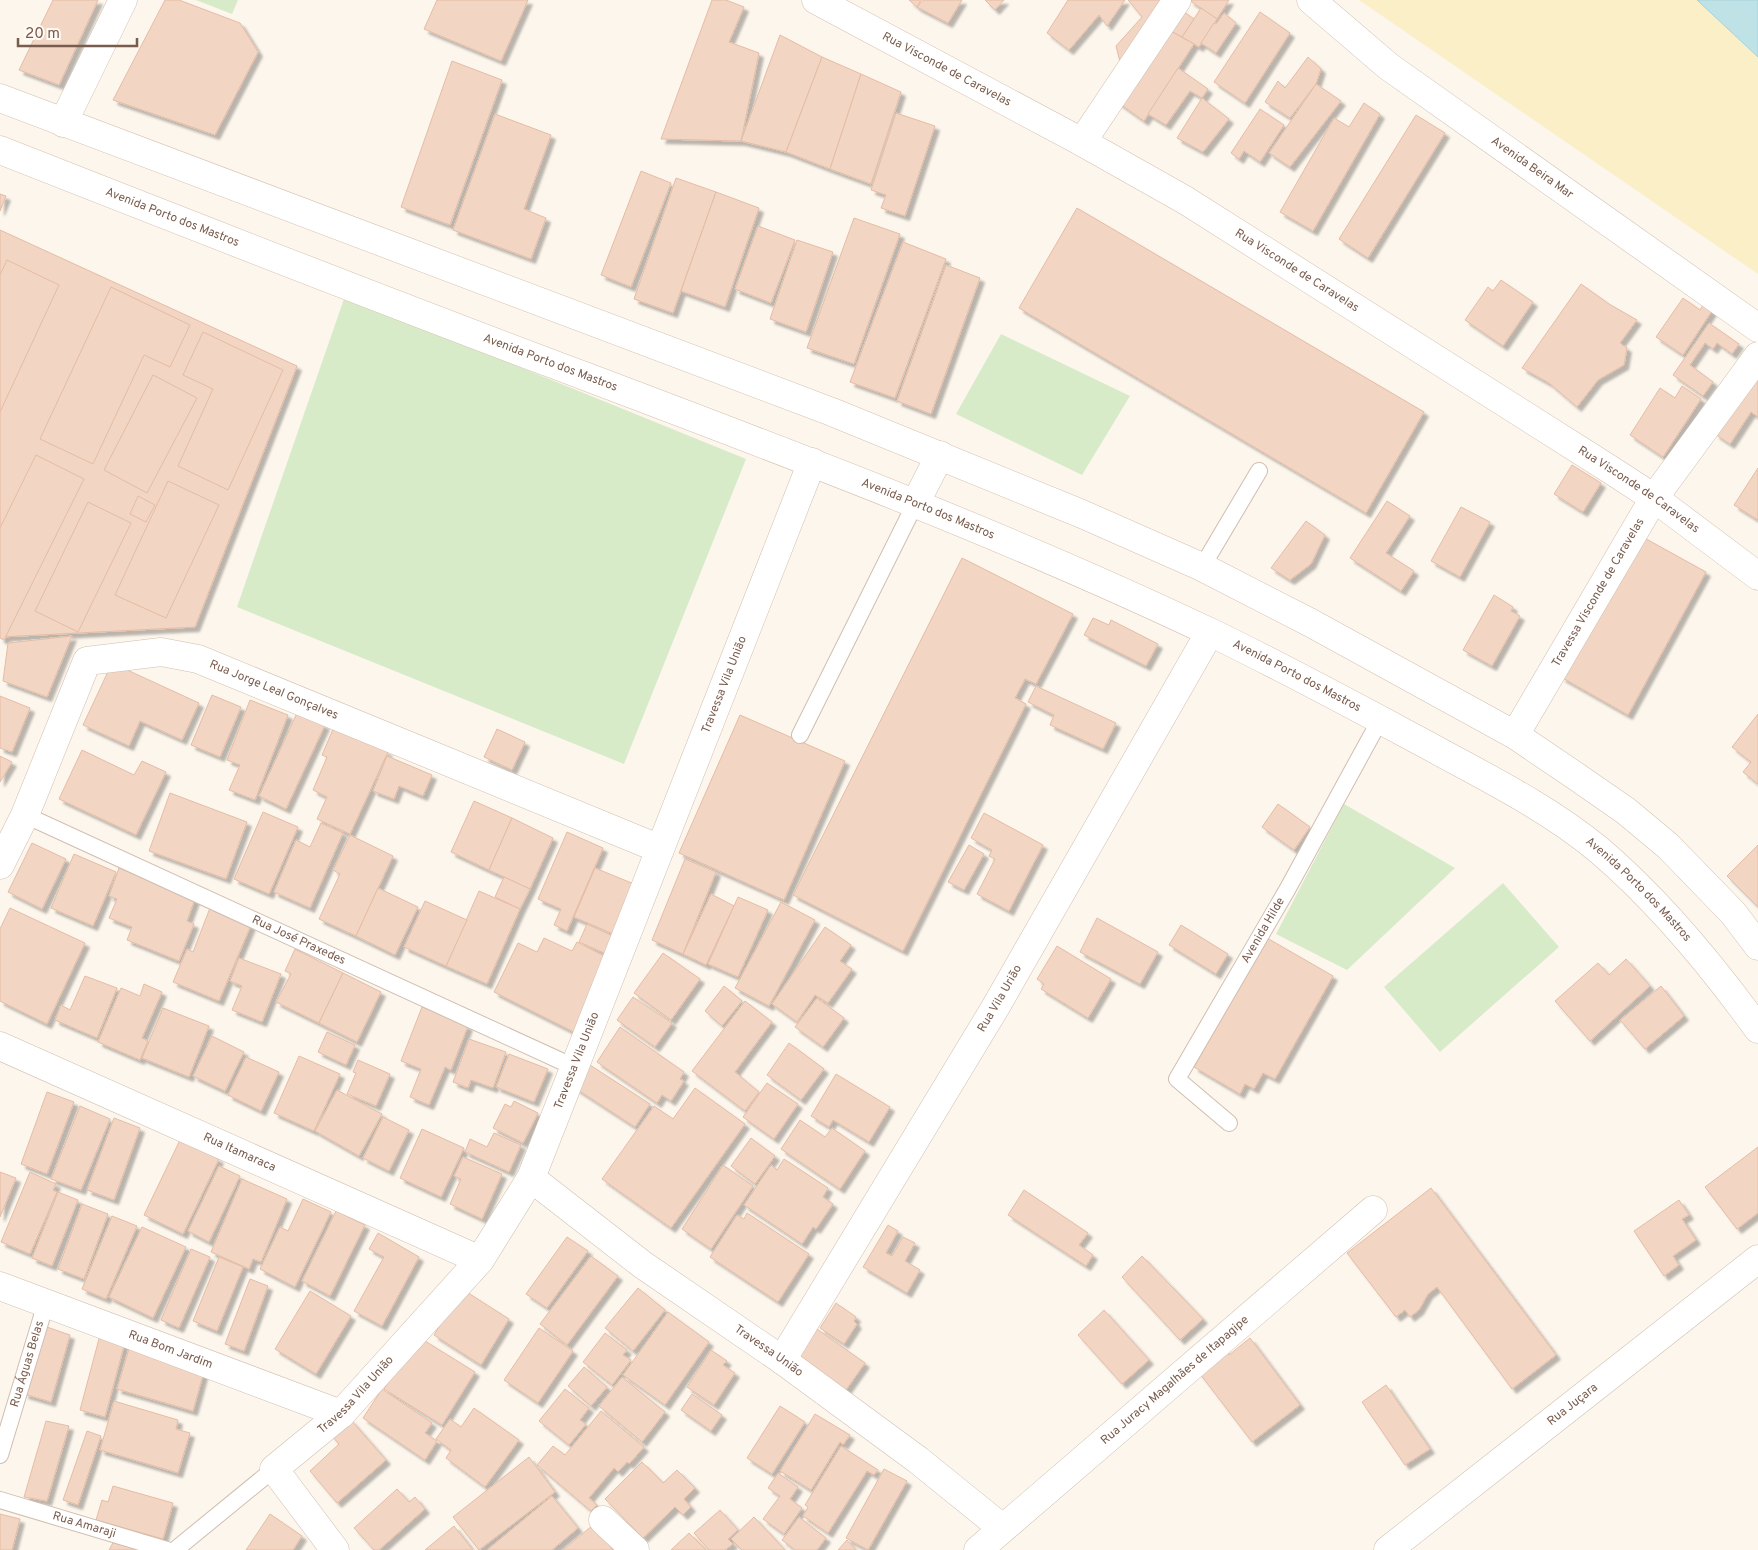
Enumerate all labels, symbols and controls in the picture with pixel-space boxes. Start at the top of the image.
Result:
scale bar [18,15,136,47]
text: 20 m [25,25,60,44]
street label: Rua Visconde de Caravelas [879,29,1014,111]
street label: Avenida Beira Mar [1488,133,1577,203]
street label: Avenida Porto dos Mastros [103,184,242,251]
street label: Rua Visconde de Caravelas [1232,225,1362,316]
street label: Avenida Porto dos Mastros [481,330,620,396]
street label: Rua Visconde de Caravelas [1574,443,1703,537]
street label: Avenida Porto dos Mastros [859,475,997,543]
street label: Travessa Visconde de Caravelas [1549,515,1648,670]
street label: Travessa Vila União [698,633,751,736]
street label: Avenida Porto dos Mastros [1230,636,1364,716]
street label: Rua Jorge Leal Gonçalves [207,656,341,724]
street label: Avenida Porto dos Mastros [1582,834,1694,945]
street label: Avenida Hilde [1238,895,1289,966]
street label: Rua José Praxedes [249,912,348,969]
street label: Rua Vila Urião [974,962,1026,1035]
street label: Travessa Vila União [551,1010,603,1112]
street label: Rua Itamaraca [200,1130,278,1176]
street label: Rua Juracy Magalhães de Itapagipe [1098,1312,1252,1449]
street label: Rua Águas Belas [7,1319,48,1409]
street label: Travessa União [731,1322,806,1381]
street label: Rua Bom Jardim [126,1327,215,1373]
street label: Travessa Vila União [315,1352,398,1438]
street label: Rua Juçara [1544,1380,1601,1430]
street label: Rua Amaraji [51,1508,118,1542]

